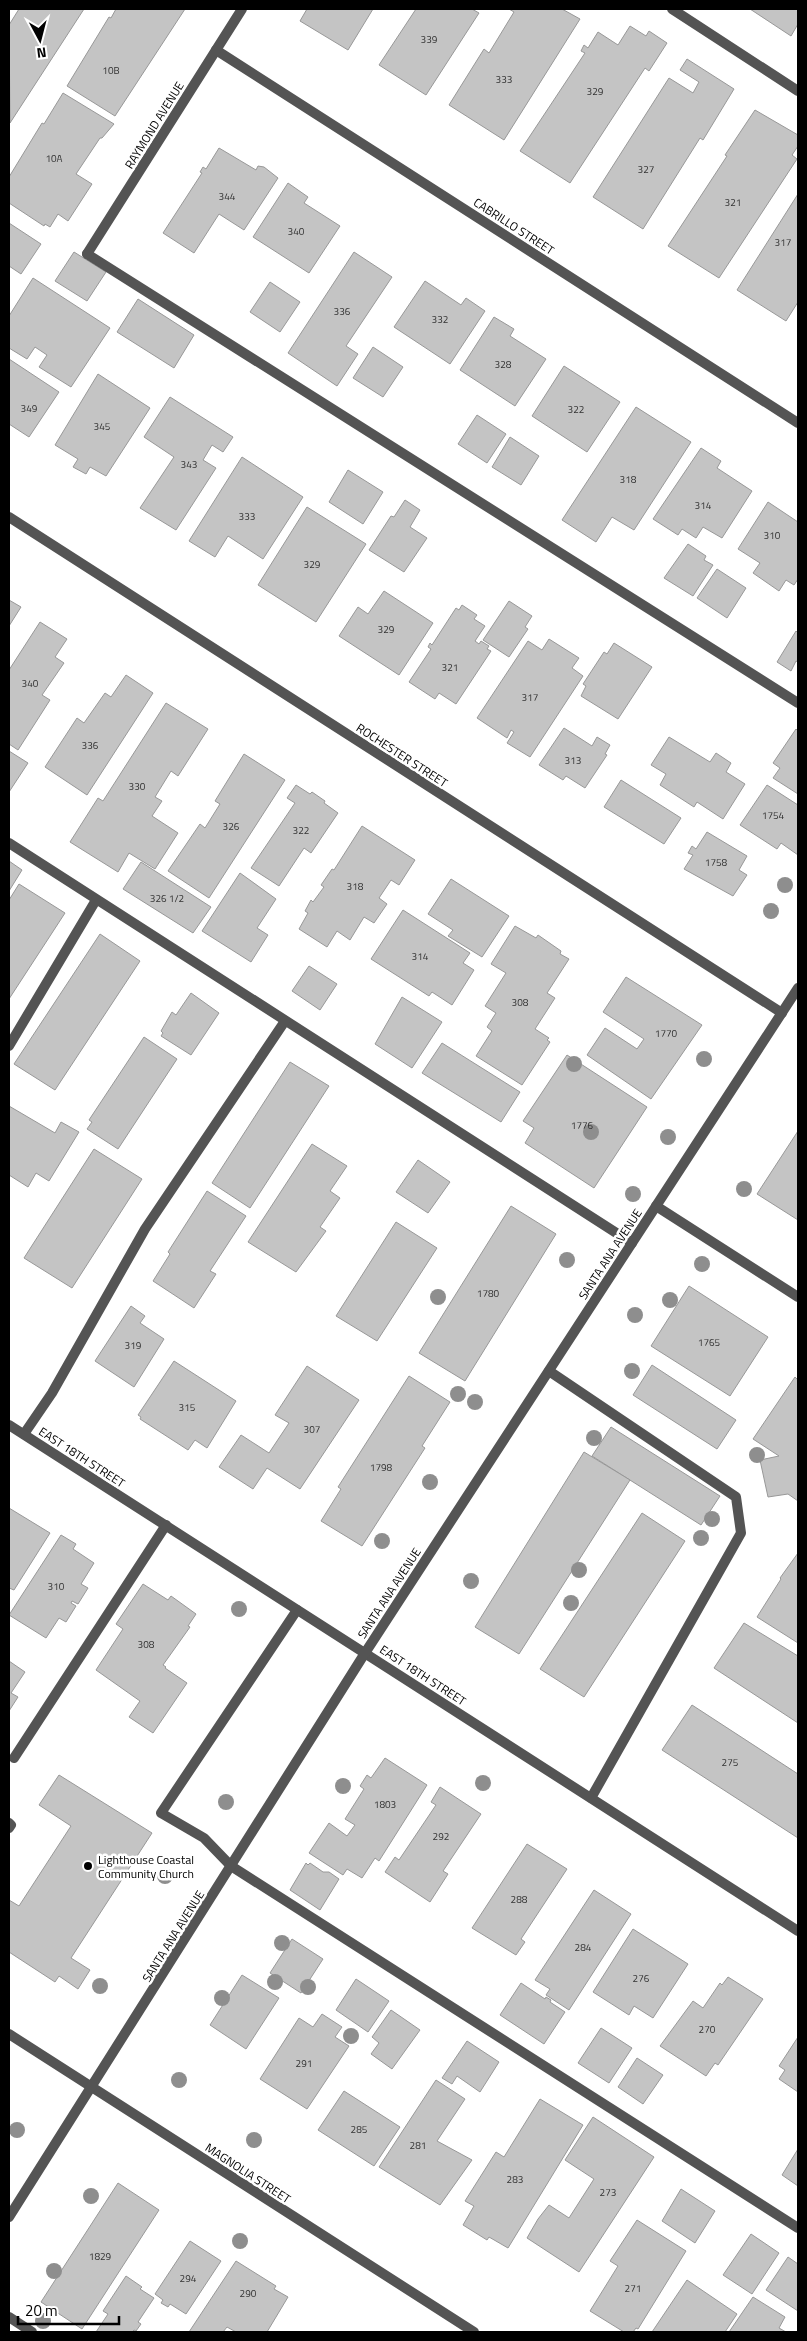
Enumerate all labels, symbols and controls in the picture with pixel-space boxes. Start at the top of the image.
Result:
north arrow [15,15,65,65]
house number: 339 [421,32,438,47]
text: N [36,42,48,64]
house number: 10B [102,63,120,78]
house number: 333 [496,72,512,87]
street label: RAYMOND AVENUE [120,77,189,172]
house number: 329 [587,84,604,99]
house number: 10A [45,151,63,166]
house number: 327 [638,162,654,177]
house number: 344 [219,189,236,204]
street label: CABRILLO STREET [470,193,559,260]
house number: 321 [725,195,741,210]
house number: 340 [288,224,305,239]
house number: 317 [775,235,791,250]
house number: 336 [334,304,351,319]
house number: 332 [432,312,448,327]
house number: 328 [495,357,512,372]
house number: 349 [21,401,38,416]
house number: 322 [568,402,584,417]
house number: 345 [94,419,111,434]
house number: 343 [181,457,197,472]
house number: 318 [620,472,637,487]
house number: 314 [695,498,712,513]
house number: 333 [239,509,255,524]
house number: 310 [764,528,781,543]
house number: 329 [304,557,321,572]
house number: 329 [378,622,395,637]
house number: 321 [442,660,458,675]
house number: 340 [22,676,39,691]
house number: 317 [522,690,538,705]
street label: ROCHESTER STREET [352,718,452,792]
house number: 336 [82,738,99,753]
house number: 313 [565,753,581,768]
house number: 330 [129,779,146,794]
house number: 1754 [762,808,785,823]
house number: 326 [223,819,240,834]
house number: 322 [293,823,309,838]
house number: 1758 [705,855,728,870]
house number: 318 [347,879,364,894]
house number: 326 1/2 [150,891,184,906]
house number: 314 [412,949,429,964]
house number: 308 [512,995,529,1010]
house number: 1770 [655,1026,678,1041]
house number: 1776 [571,1118,594,1133]
street label: SANTA ANA AVENUE [573,1204,647,1303]
house number: 1780 [477,1286,500,1301]
house number: 1765 [698,1335,721,1350]
house number: 319 [125,1338,142,1353]
house number: 315 [179,1400,196,1415]
street label: EAST 18TH STREET [35,1422,129,1492]
house number: 307 [304,1422,320,1437]
house number: 1798 [370,1460,393,1475]
street label: SANTA ANA AVENUE [352,1543,426,1642]
house number: 310 [48,1579,65,1594]
house number: 308 [138,1637,155,1652]
street label: EAST 18TH STREET [376,1640,470,1710]
house number: 275 [722,1755,739,1770]
house number: 1803 [374,1797,396,1812]
house number: 292 [433,1829,449,1844]
place label: Lighthouse Coastal Community Church [98,1850,194,1883]
marker: Lighthouse Coastal Community Church [82,1860,94,1872]
street label: SANTA ANA AVENUE [137,1886,209,1986]
house number: 288 [511,1892,528,1907]
house number: 284 [575,1940,592,1955]
house number: 276 [633,1971,650,1986]
house number: 270 [699,2022,716,2037]
house number: 291 [296,2056,312,2071]
house number: 285 [351,2122,368,2137]
street label: MAGNOLIA STREET [201,2138,295,2208]
house number: 281 [410,2138,426,2153]
house number: 283 [507,2172,523,2187]
house number: 273 [600,2185,616,2200]
house number: 1829 [89,2249,112,2264]
house number: 294 [180,2271,197,2286]
house number: 271 [625,2281,641,2296]
house number: 290 [240,2286,257,2301]
scale bar [18,2294,119,2326]
text: 20 m [25,2299,58,2322]

